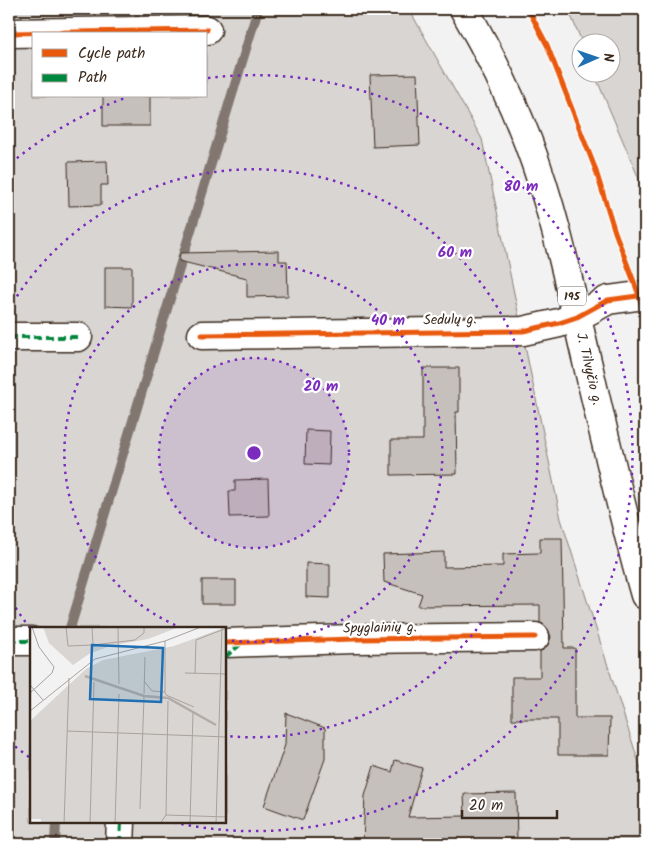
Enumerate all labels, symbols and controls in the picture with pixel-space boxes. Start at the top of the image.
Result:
legend [32,32,208,98]
north arrow [572,32,622,82]
text: Cycle path [78,42,145,66]
text: N [597,53,619,63]
text: Path [78,66,107,90]
text: 80 m [504,175,538,199]
text: 60 m [438,241,472,265]
road number: 195 [558,286,586,306]
text: 40 m [371,309,405,333]
street label: Sedulų g. [423,309,477,331]
street label: J. Tilvyčio g. [570,331,608,407]
text: 20 m [304,375,338,399]
centre of rings [245,444,263,462]
street label: Spyglainių g. [343,616,417,640]
inset map [30,627,226,823]
scale bar [462,788,556,820]
text: 20 m [469,794,503,818]

